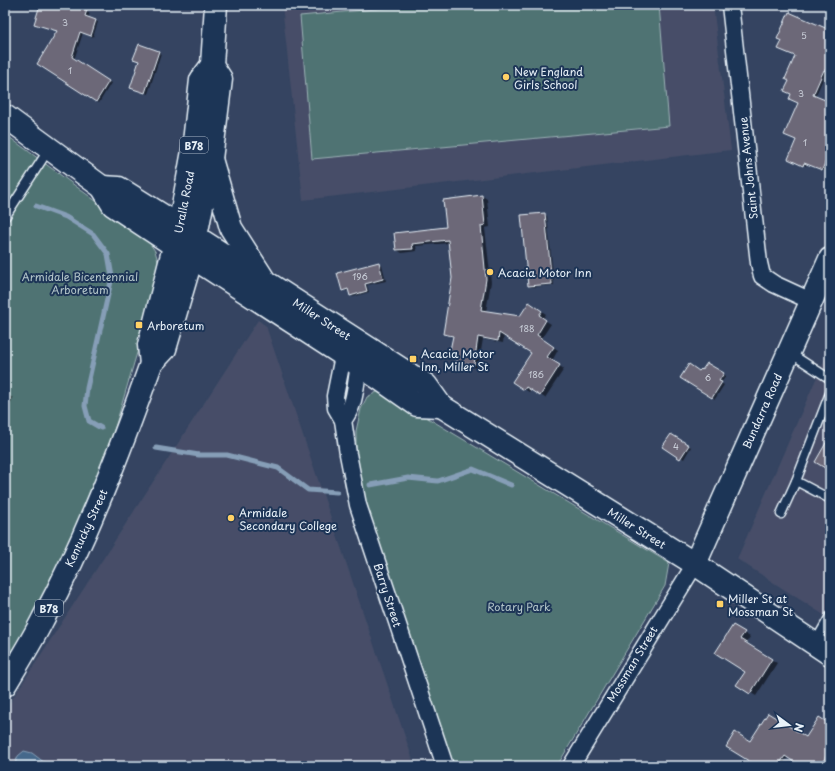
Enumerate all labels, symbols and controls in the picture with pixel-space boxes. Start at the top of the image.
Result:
house number: 3 [62,15,68,29]
house number: 5 [801,28,807,42]
house number: 1 [68,63,72,77]
place label: New England Girls School [514,63,583,93]
marker: New England Girls School [501,72,511,82]
house number: 3 [798,86,804,100]
street label: Saint Johns Avenue [734,116,762,220]
house number: 1 [803,135,807,149]
road number: B78 [180,137,208,153]
street label: Uralla Road [170,169,198,235]
place label: Acacia Motor Inn [498,264,592,281]
marker: Acacia Motor Inn [485,267,495,277]
park label: Armidale Bicentennial Arboretum [22,268,138,298]
house number: 196 [352,269,368,283]
street label: Miller Street [290,294,355,344]
place label: Arboretum [147,317,204,334]
marker: Arboretum [134,320,144,330]
house number: 188 [519,321,535,335]
place label: Acacia Motor Inn, Miller St [421,345,495,375]
marker: Acacia Motor Inn, Miller St [408,354,418,364]
house number: 186 [528,367,544,381]
house number: 6 [705,370,711,384]
street label: Bundarra Road [738,371,786,451]
house number: 4 [673,439,679,453]
street label: Kentucky Street [60,486,112,570]
street label: Miller Street [604,503,670,553]
place label: Armidale Secondary College [239,504,337,534]
marker: Armidale Secondary College [226,513,236,523]
street label: Barry Street [370,561,406,630]
place label: Miller St at Mossman St [728,590,794,620]
park label: Rotary Park [487,598,551,615]
marker: Miller St at Mossman St [715,599,725,609]
road number: B78 [35,600,63,616]
street label: Mossman Street [602,622,662,705]
north arrow [769,705,809,745]
text: N [790,721,808,734]

